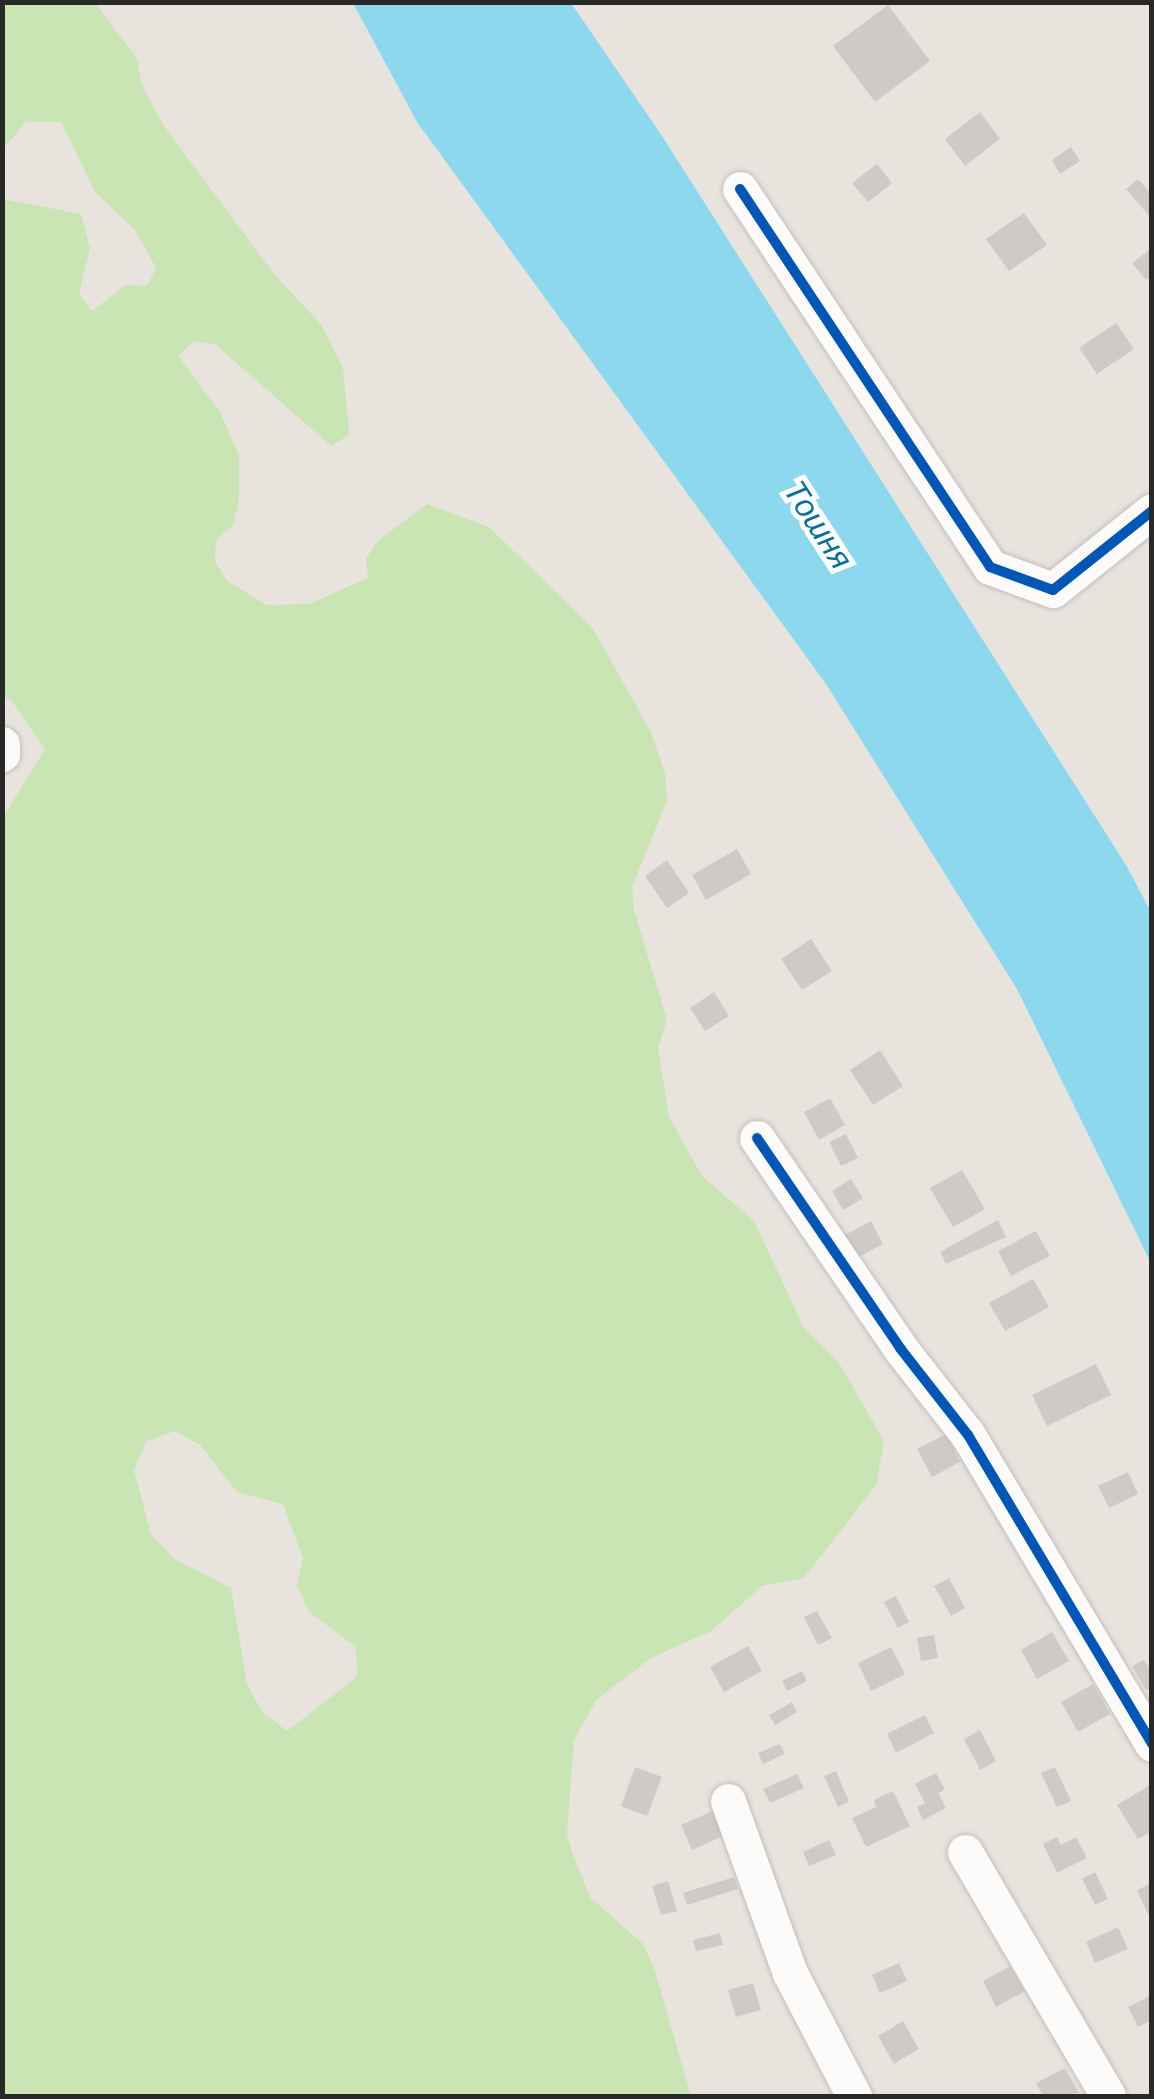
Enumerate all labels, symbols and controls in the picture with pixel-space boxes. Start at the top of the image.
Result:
water label: Тошня [775,474,861,576]

